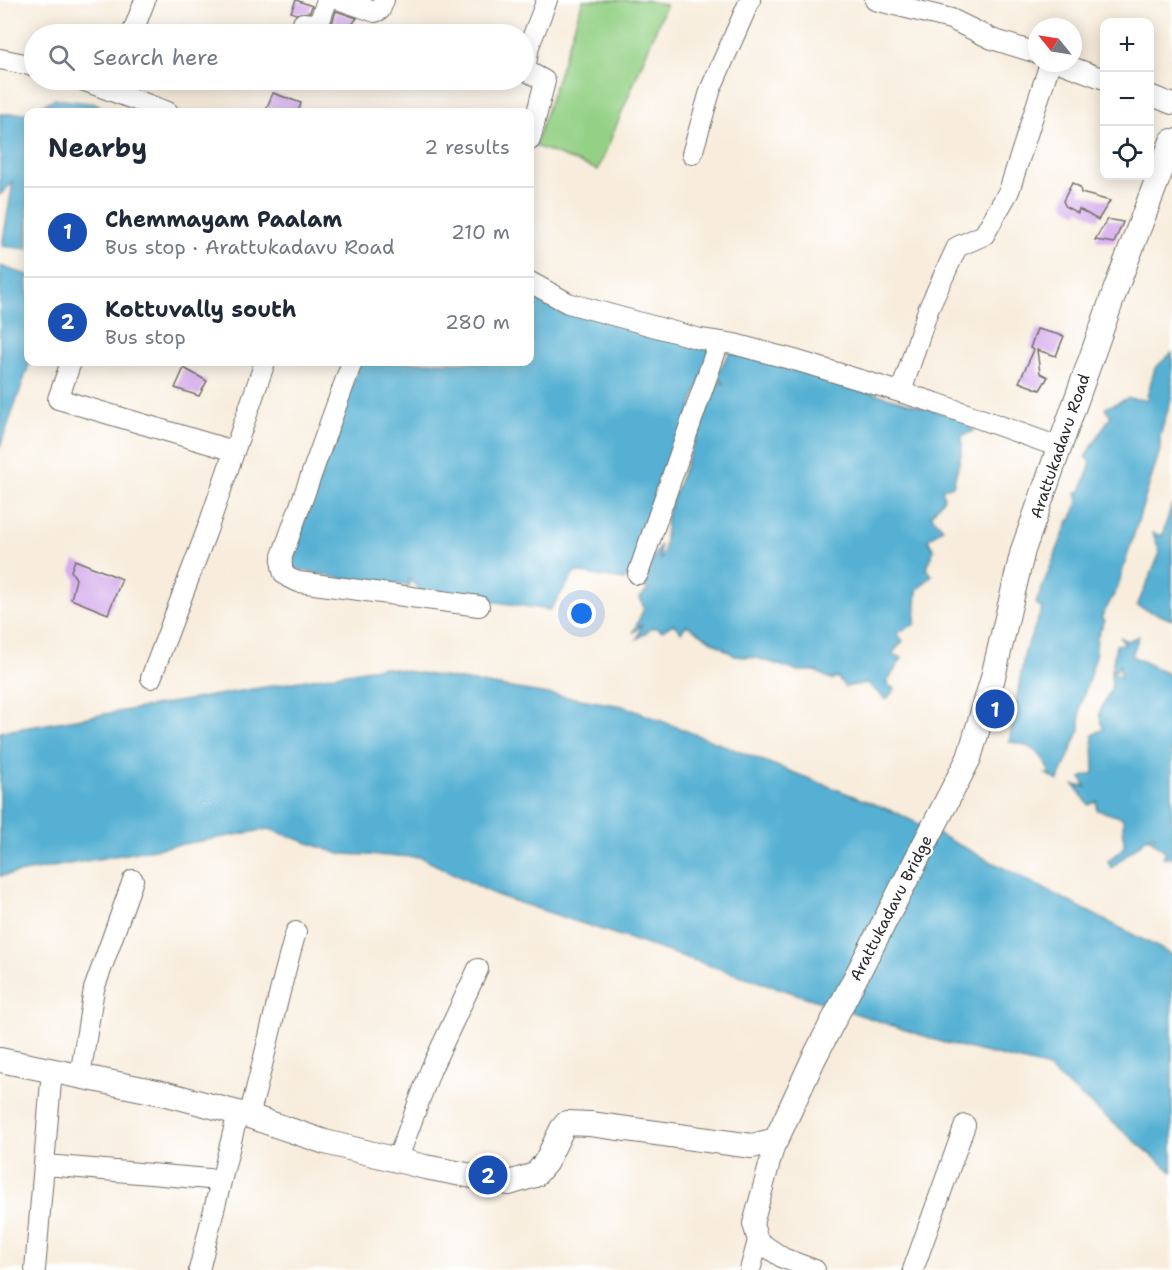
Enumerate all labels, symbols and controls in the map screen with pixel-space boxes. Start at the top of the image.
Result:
north arrow [1028,18,1082,72]
map controls [1100,18,1154,180]
button: + [1100,18,1154,72]
search box [24,24,534,90]
icon: search [45,41,78,74]
text: Search here [93,43,219,72]
button: − [1100,72,1154,126]
button: locate [1100,126,1154,180]
text: Nearby [48,130,147,165]
text: 2 results [424,134,510,160]
text: Chemmayam Paalam [105,205,342,234]
text: 1 [63,219,72,245]
text: 210 m [451,219,510,245]
text: Bus stop · Arattukadavu Road [105,234,395,260]
text: Kottuvally south [105,295,296,324]
text: 2 [61,309,75,335]
text: 280 m [445,309,510,335]
text: Bus stop [105,324,186,350]
street label: Arattukadavu Road [1025,371,1095,521]
your location [567,599,596,628]
pin: 1 [976,686,1014,732]
street label: Arattukadavu Bridge [845,832,937,984]
pin: 2 [468,1152,508,1198]

